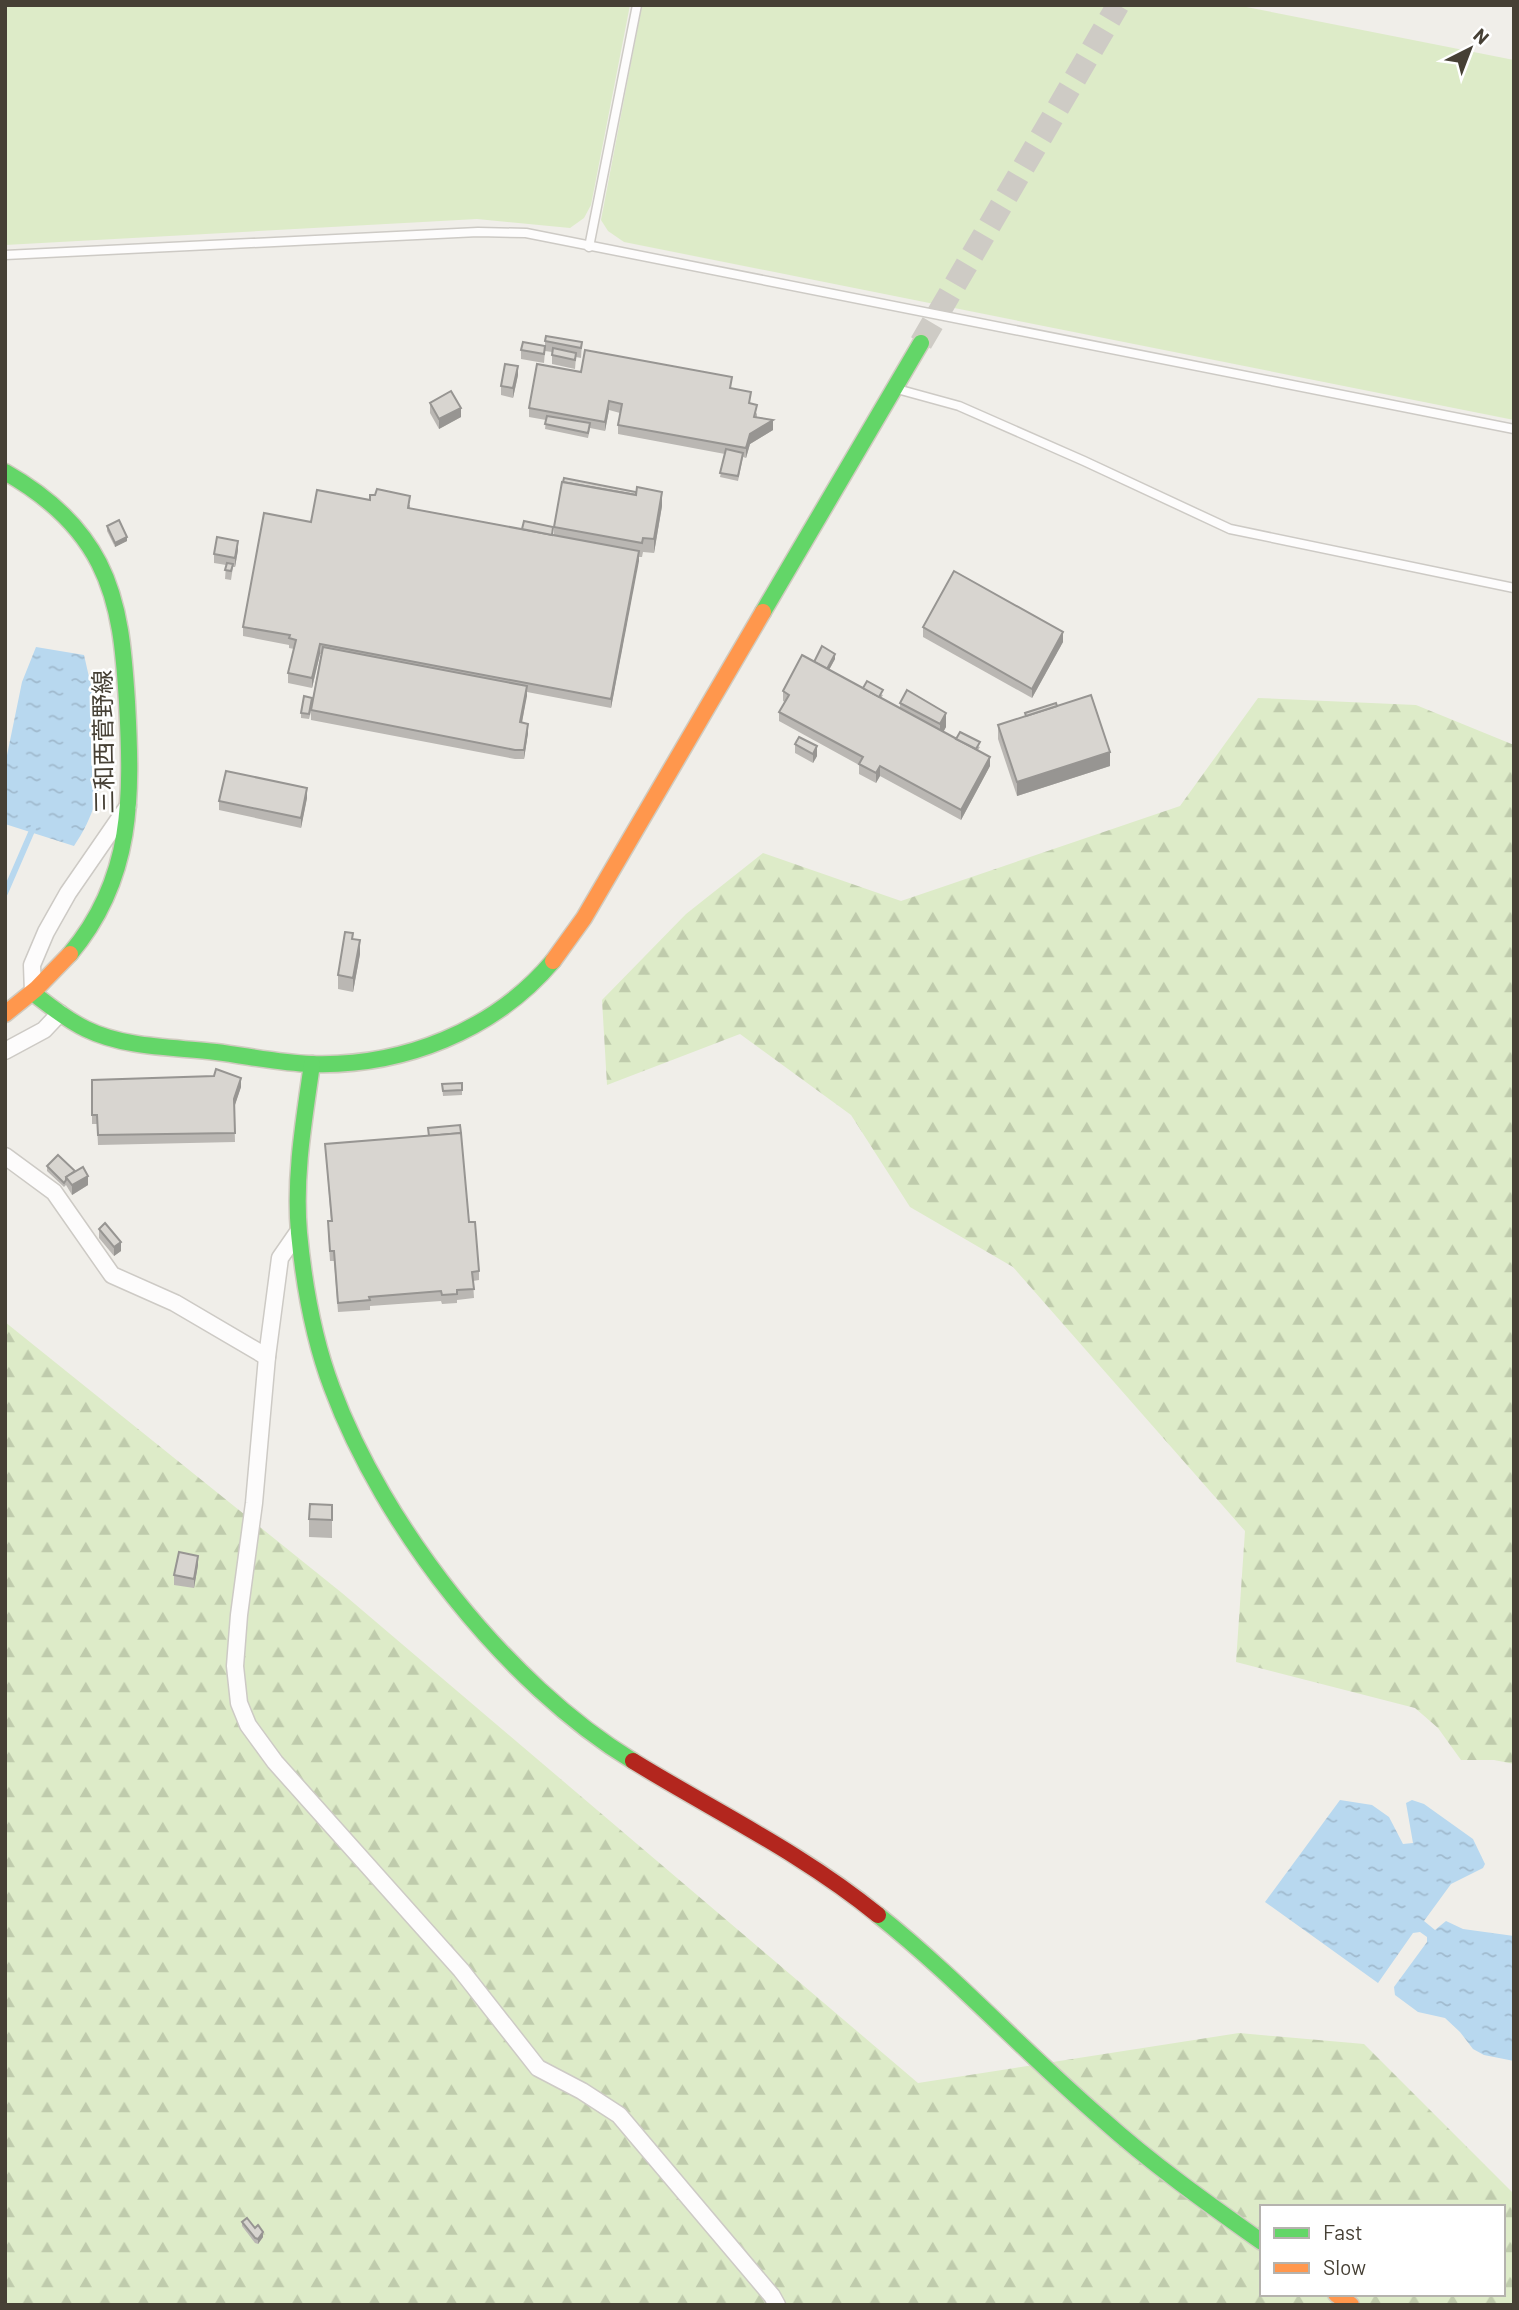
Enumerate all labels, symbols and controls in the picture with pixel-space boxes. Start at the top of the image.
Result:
north arrow [1435,14,1505,84]
text: N [1469,23,1494,49]
street label: 三和西菅野線 [87,670,118,814]
legend [1260,2205,1505,2296]
text: Fast [1323,2219,1363,2244]
text: Slow [1323,2254,1366,2279]

